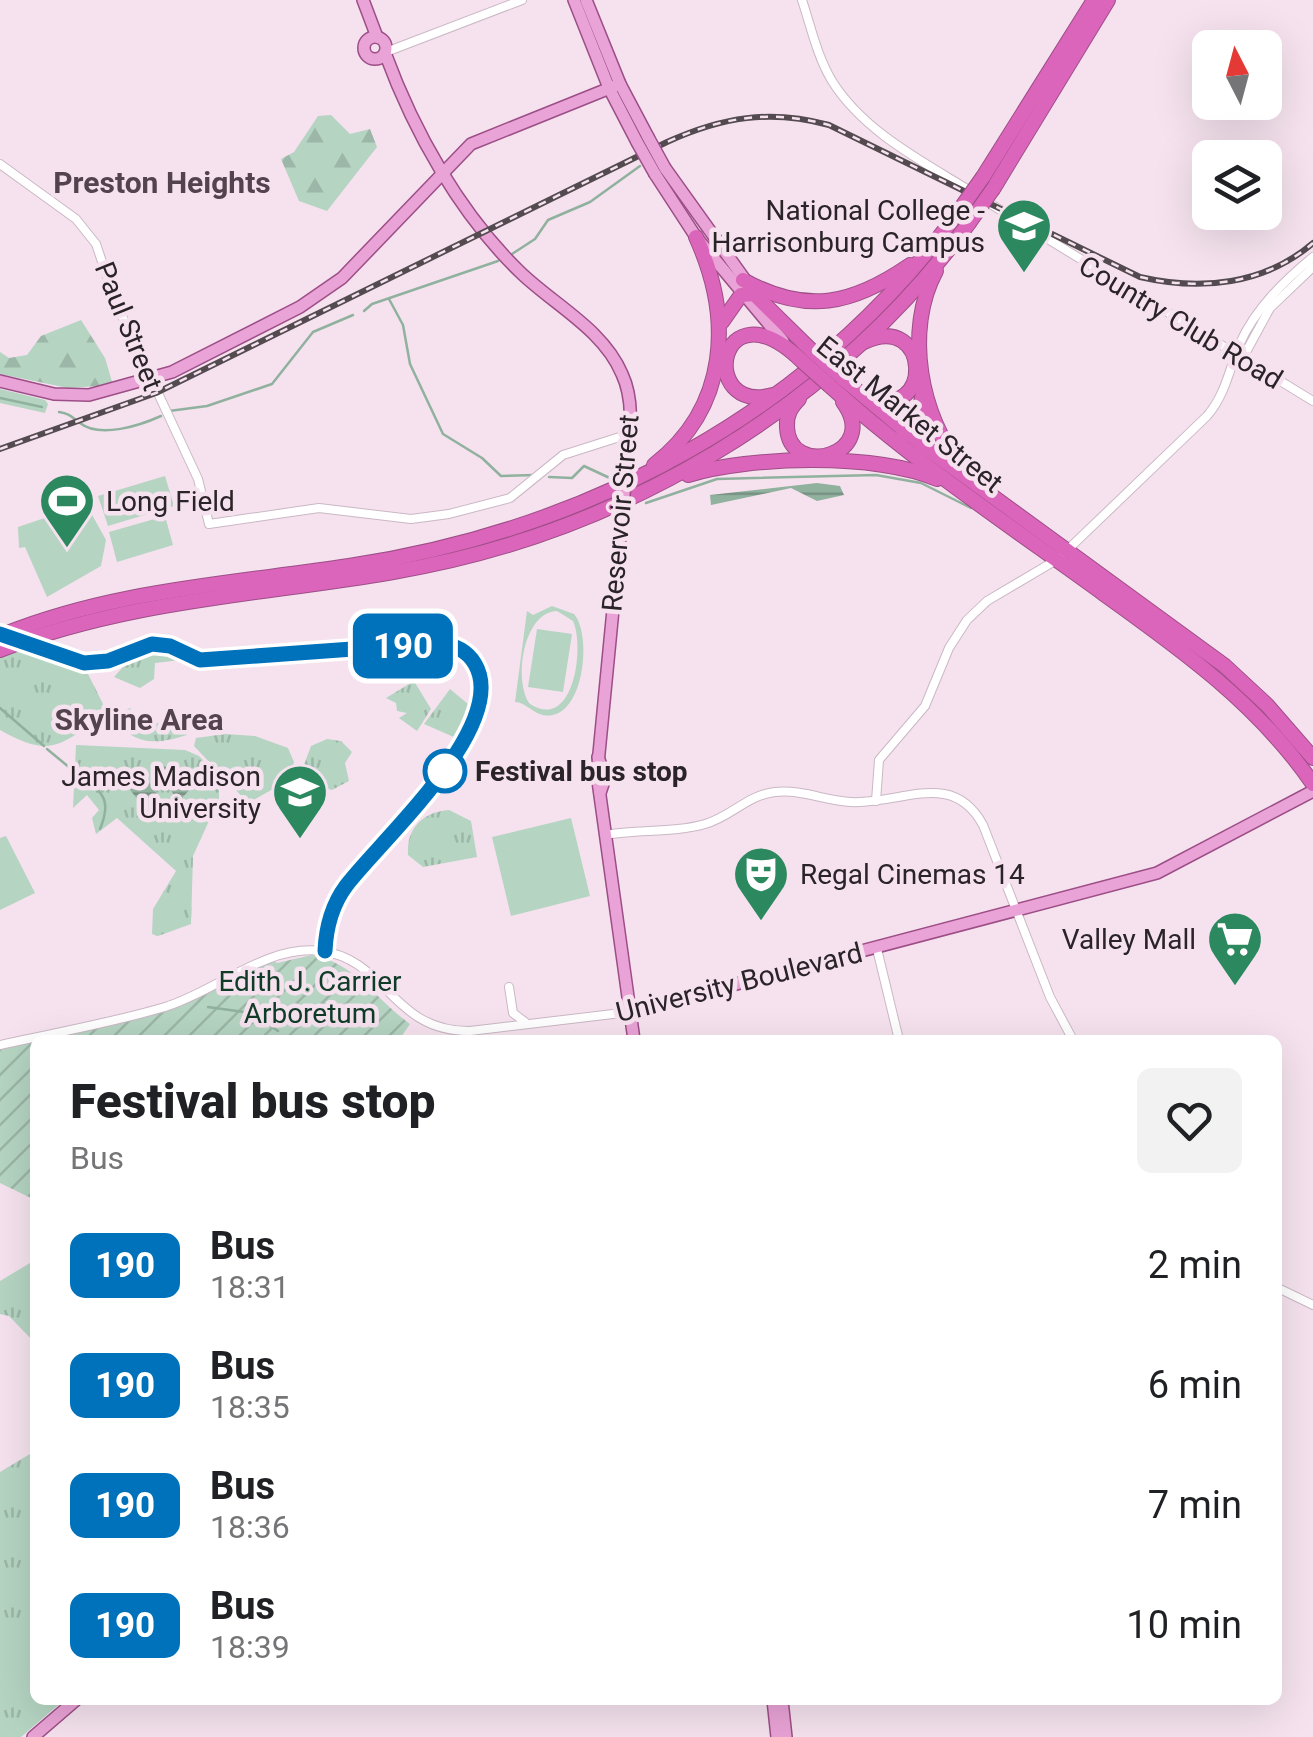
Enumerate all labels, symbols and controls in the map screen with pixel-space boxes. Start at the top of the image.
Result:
north arrow [1192,30,1282,120]
map controls [1192,30,1282,230]
button: layers [1192,140,1282,230]
district label: Preston Heights [53,165,271,200]
place label: National College - Harrisonburg Campus [711,194,985,259]
school or university icon: National College - Harrisonburg Campus [994,196,1054,275]
street label: Country Club Road [1073,249,1288,396]
street label: Paul Street [88,257,169,395]
street label: East Market Street [810,329,1009,499]
street label: Reservoir Street [595,413,646,613]
sports icon: Long Field [37,471,97,550]
place label: Long Field [106,485,235,518]
line badge: 190 [346,614,460,678]
text: 190 [373,626,433,667]
district label: Skyline Area [54,702,224,737]
marker: Festival bus stop [424,750,466,792]
place label: Festival bus stop [475,755,688,788]
place label: James Madison University [61,760,261,825]
school or university icon: James Madison University [270,762,330,841]
theatre icon: Regal Cinemas 14 [731,844,791,923]
place label: Regal Cinemas 14 [800,858,1025,891]
supermarket icon: Valley Mall [1205,909,1265,988]
place label: Valley Mall [1062,923,1196,956]
street label: University Boulevard [613,936,866,1029]
park label: Edith J. Carrier Arboretum [218,965,402,1030]
button: heart [1137,1068,1242,1173]
text: Festival bus stop [70,1073,436,1130]
text: Bus [70,1139,124,1177]
text: Bus [210,1224,275,1268]
text: 2 min [1148,1243,1242,1287]
text: 190 [95,1245,155,1286]
text: 18:31 [210,1268,290,1306]
text: Bus [210,1344,275,1388]
text: 6 min [1148,1363,1242,1407]
text: 190 [95,1365,155,1406]
text: 18:35 [210,1388,290,1426]
text: Bus [210,1464,275,1508]
text: 7 min [1148,1483,1242,1527]
text: 190 [95,1485,155,1526]
text: 18:36 [210,1508,290,1546]
text: Bus [210,1584,275,1628]
text: 10 min [1126,1603,1242,1647]
text: 190 [95,1605,155,1646]
text: 18:39 [210,1628,290,1666]

